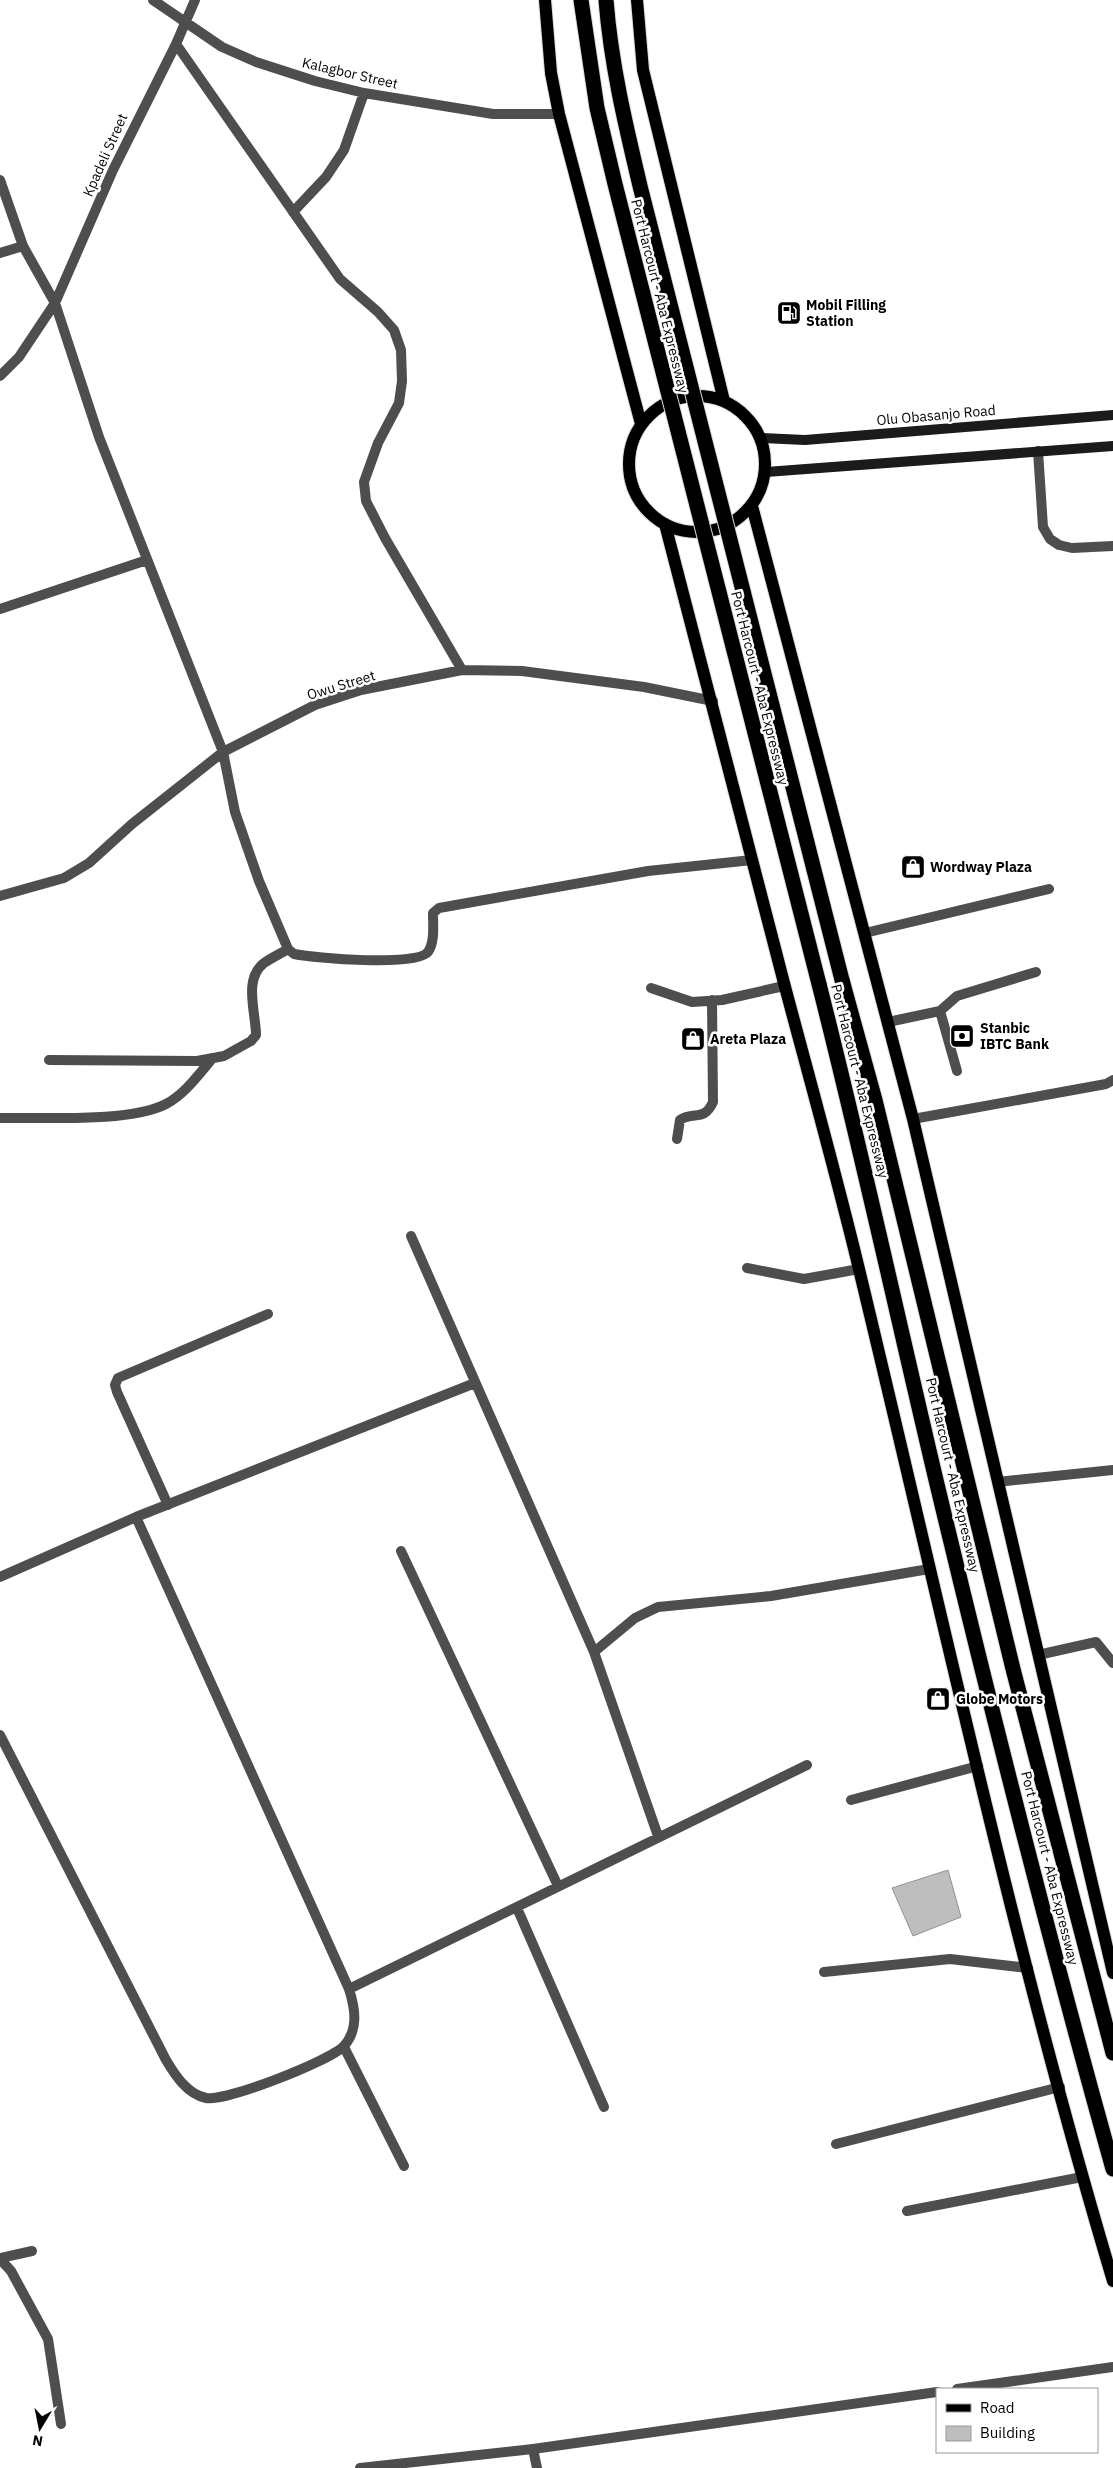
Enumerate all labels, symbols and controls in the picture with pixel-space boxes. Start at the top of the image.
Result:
street label: Kalagbor Street [300,53,400,93]
street label: Kpadeli Street [79,111,131,199]
street label: Port Harcourt - Aba Expressway [627,197,693,395]
place label: Mobil Filling Station [806,296,886,330]
fuel station icon: Mobil Filling Station [776,300,802,326]
street label: Olu Obasanjo Road [876,401,996,429]
street label: Port Harcourt - Aba Expressway [727,589,793,787]
street label: Owu Street [305,666,377,704]
shop icon: Wordway Plaza [900,854,926,880]
place label: Wordway Plaza [930,858,1032,876]
street label: Port Harcourt - Aba Expressway [827,982,893,1180]
place label: Stanbic IBTC Bank [980,1019,1050,1053]
bank icon: Stanbic IBTC Bank [949,1023,975,1049]
shop icon: Areta Plaza [680,1026,706,1052]
place label: Areta Plaza [710,1030,786,1048]
street label: Port Harcourt - Aba Expressway [922,1376,984,1574]
shop icon: Globe Motors [925,1686,951,1712]
place label: Globe Motors [956,1690,1043,1708]
street label: Port Harcourt - Aba Expressway [1017,1769,1083,1967]
legend [936,2388,1098,2453]
text: Road [980,2398,1015,2417]
north arrow [15,2403,65,2453]
text: Building [980,2423,1035,2442]
text: N [31,2431,44,2451]

